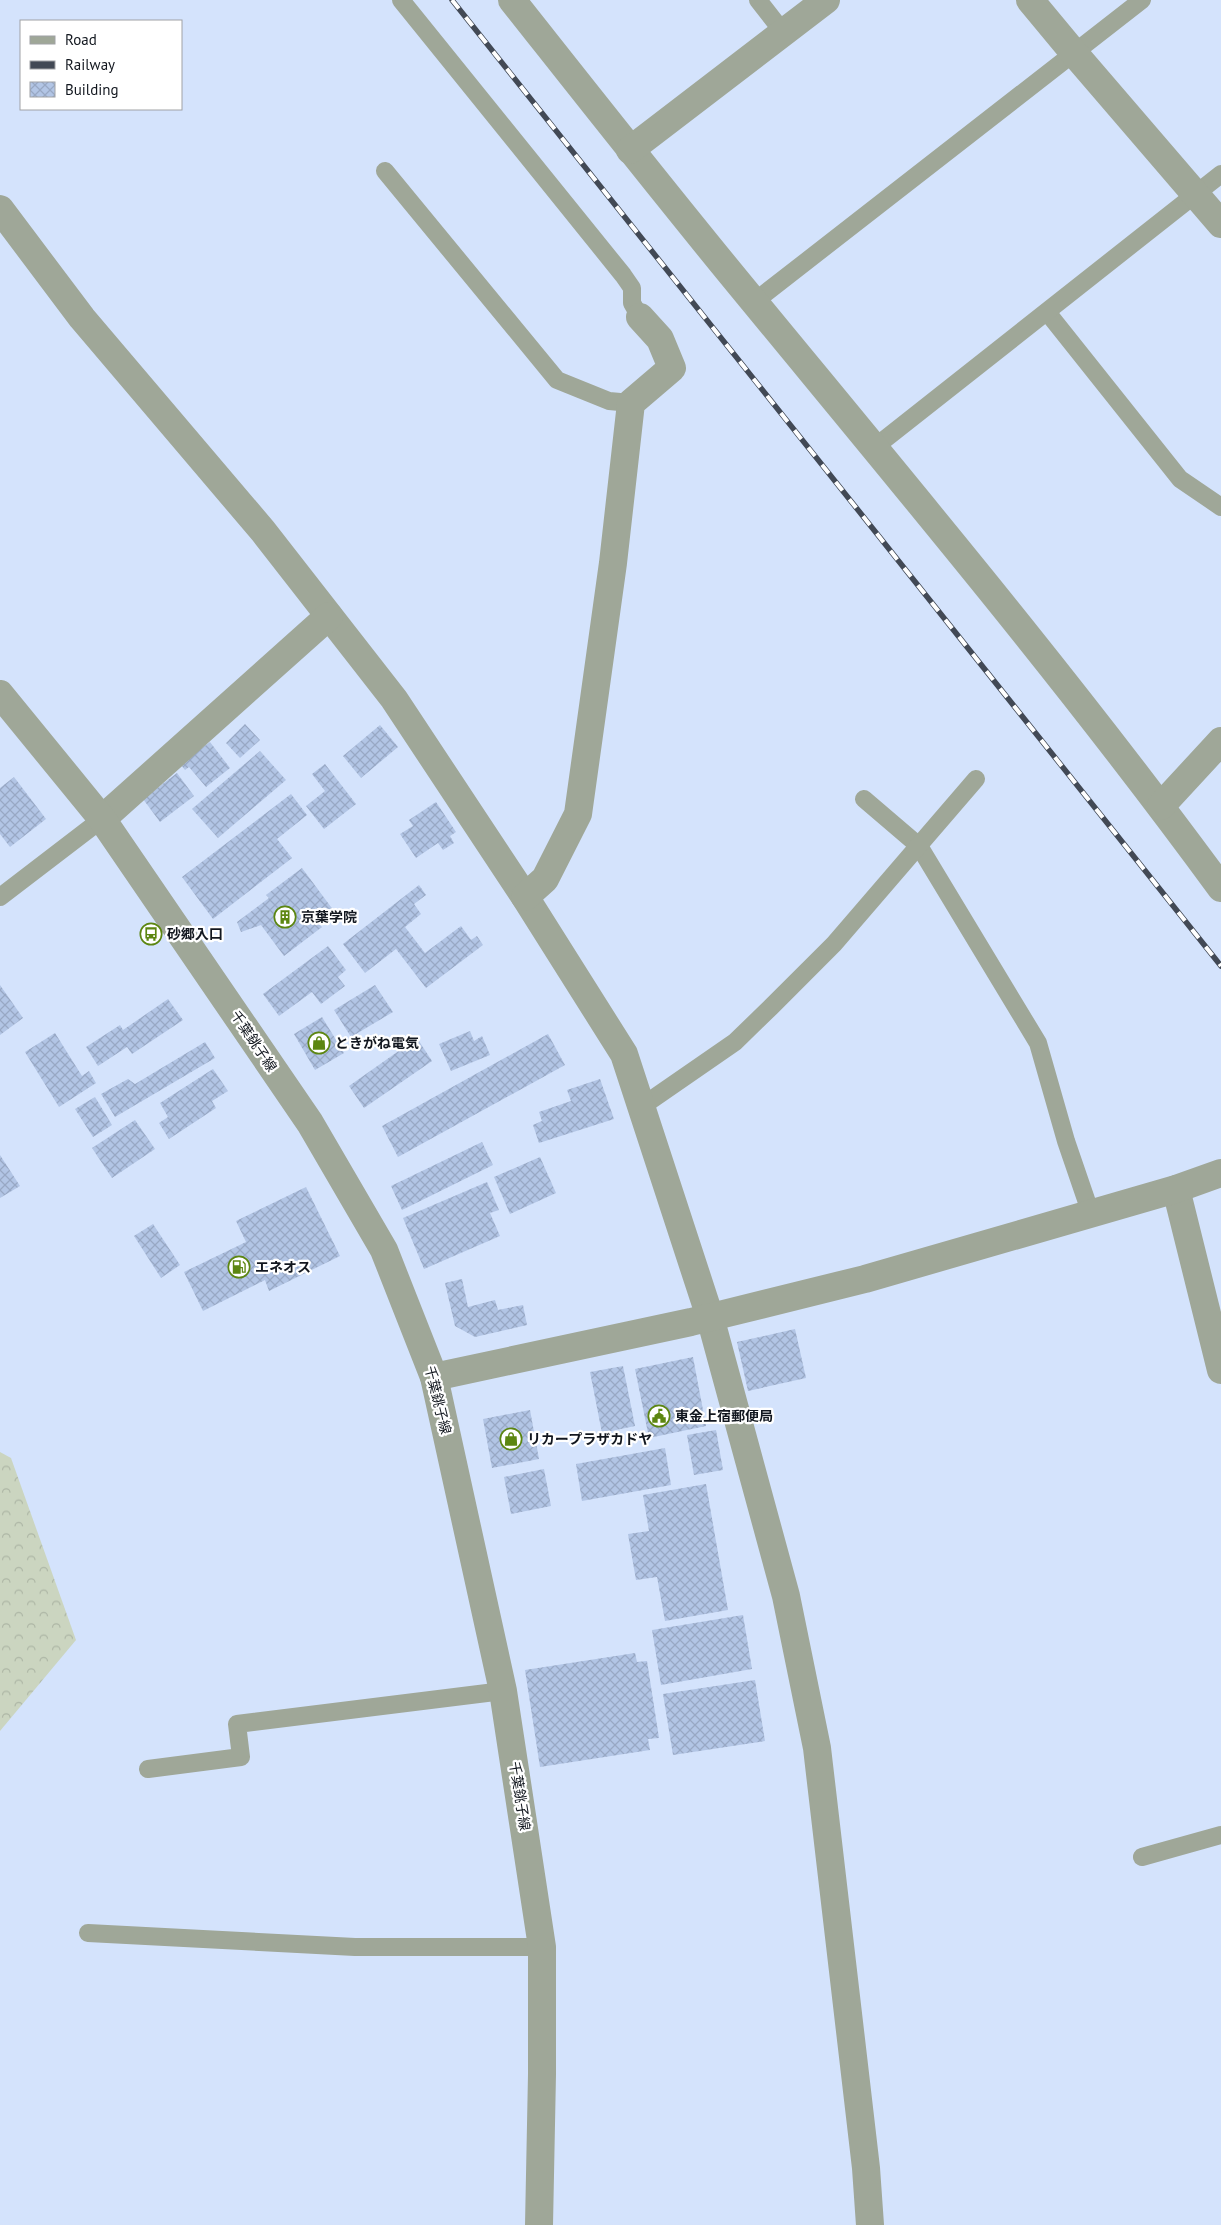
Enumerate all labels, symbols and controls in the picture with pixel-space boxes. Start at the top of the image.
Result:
legend [20,20,182,110]
text: Road [65,30,97,49]
text: Railway [65,55,115,74]
text: Building [65,80,119,99]
building icon: 京葉学院 [273,905,297,929]
place label: 京葉学院 [301,908,357,926]
bus stop icon: 砂郷入口 [139,922,163,946]
place label: 砂郷入口 [167,925,223,943]
street label: 千葉銚子線 [227,1007,281,1075]
shop icon: ときがね電気 [307,1031,331,1055]
place label: ときがね電気 [335,1034,419,1052]
fuel station icon: エネオス [227,1255,251,1279]
place label: エネオス [255,1258,311,1276]
street label: 千葉銚子線 [421,1364,455,1436]
public building icon: 東金上宿郵便局 [647,1404,671,1428]
place label: 東金上宿郵便局 [675,1407,773,1425]
shop icon: リカープラザカドヤ [499,1427,523,1451]
place label: リカープラザカドヤ [527,1430,652,1448]
street label: 千葉銚子線 [506,1760,534,1832]

